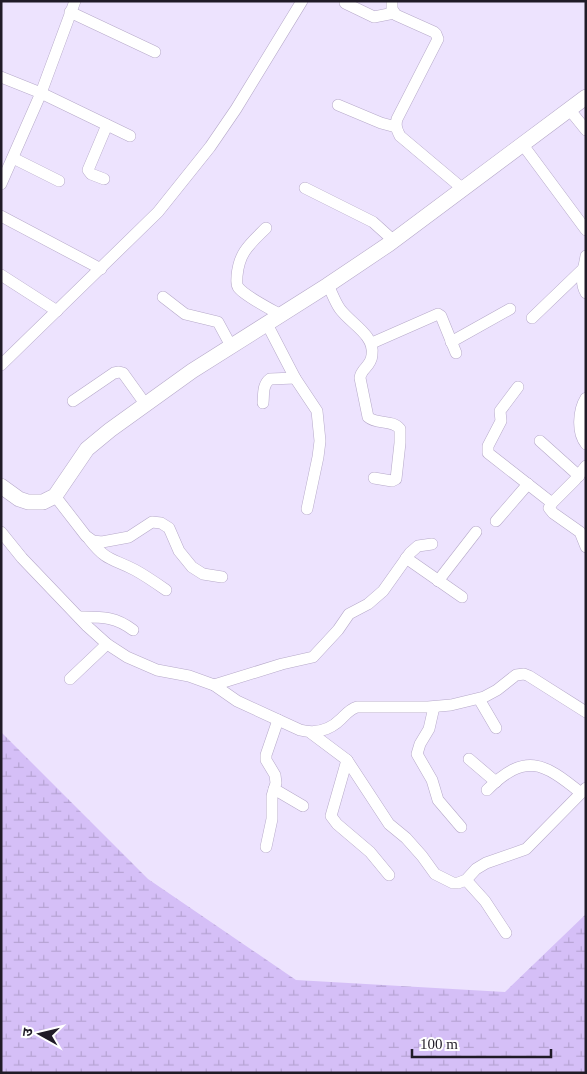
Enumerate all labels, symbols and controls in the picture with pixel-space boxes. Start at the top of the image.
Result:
north arrow [15,1009,65,1059]
text: उ [20,1026,36,1037]
scale bar [412,1026,551,1058]
text: 100 m [420,1036,458,1052]

